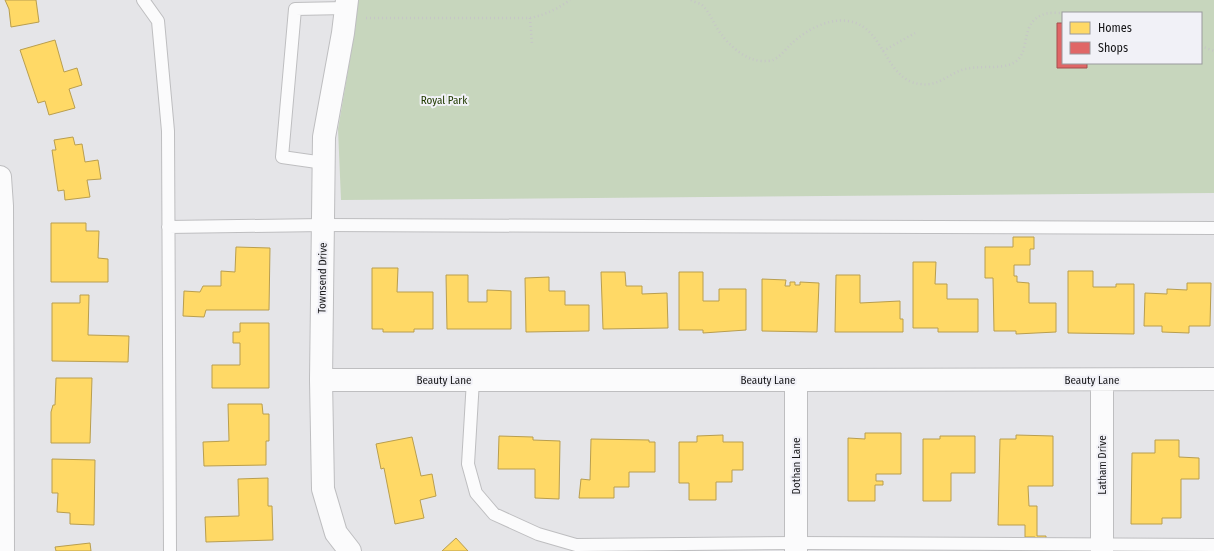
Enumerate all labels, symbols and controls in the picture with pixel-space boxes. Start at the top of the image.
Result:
legend [1062,12,1202,64]
text: Homes [1098,21,1132,35]
text: Shops [1098,41,1128,55]
park label: Royal Park [421,94,468,107]
street label: Townsend Drive [315,242,330,314]
street label: Beauty Lane [417,374,471,387]
street label: Beauty Lane [741,374,795,387]
street label: Beauty Lane [1065,374,1119,387]
street label: Latham Drive [1096,435,1109,495]
street label: Dothan Lane [790,438,803,494]

